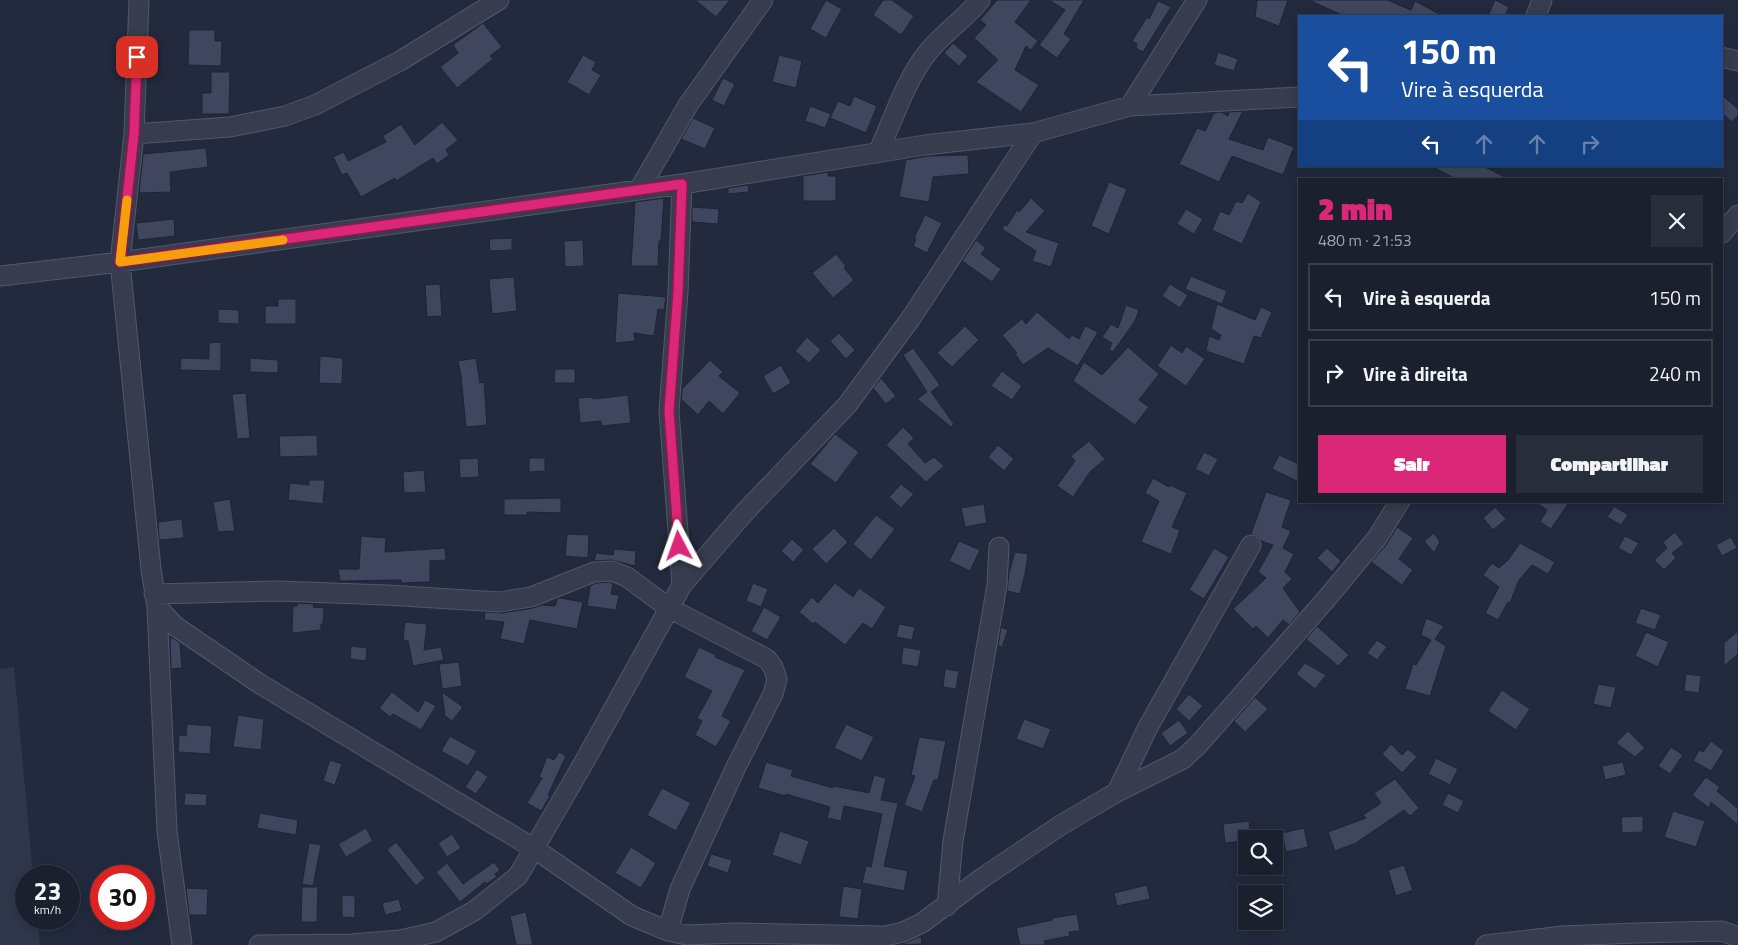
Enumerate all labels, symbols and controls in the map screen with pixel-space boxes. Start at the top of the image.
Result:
text: 150 m [1401,24,1497,78]
icon: left [1318,35,1383,100]
pin [116,36,158,78]
icon: arrive [123,43,151,71]
text: Vire à esquerda [1401,72,1544,106]
icon: left [1417,130,1445,158]
icon: ahead [1470,130,1498,158]
icon: ahead [1523,130,1551,158]
icon: right [1576,130,1604,158]
text: 2 min [1318,186,1393,232]
button: close [1651,195,1703,247]
text: 480 m · 21:53 [1318,228,1412,252]
icon: left [1320,283,1348,311]
text: Vire à esquerda [1363,283,1491,312]
text: 150 m [1649,283,1701,312]
icon: right [1320,359,1348,387]
text: Vire à direita [1363,359,1468,388]
text: 240 m [1649,359,1701,388]
button: Sair [1318,435,1506,493]
button: Compartilhar [1516,435,1703,493]
position arrow [652,519,704,571]
map controls [1238,830,1283,930]
button: search [1238,830,1283,875]
speed limit sign: 30 [90,865,155,930]
text: 23 [33,872,62,910]
button: layers [1238,885,1283,930]
text: km/h [34,900,61,919]

